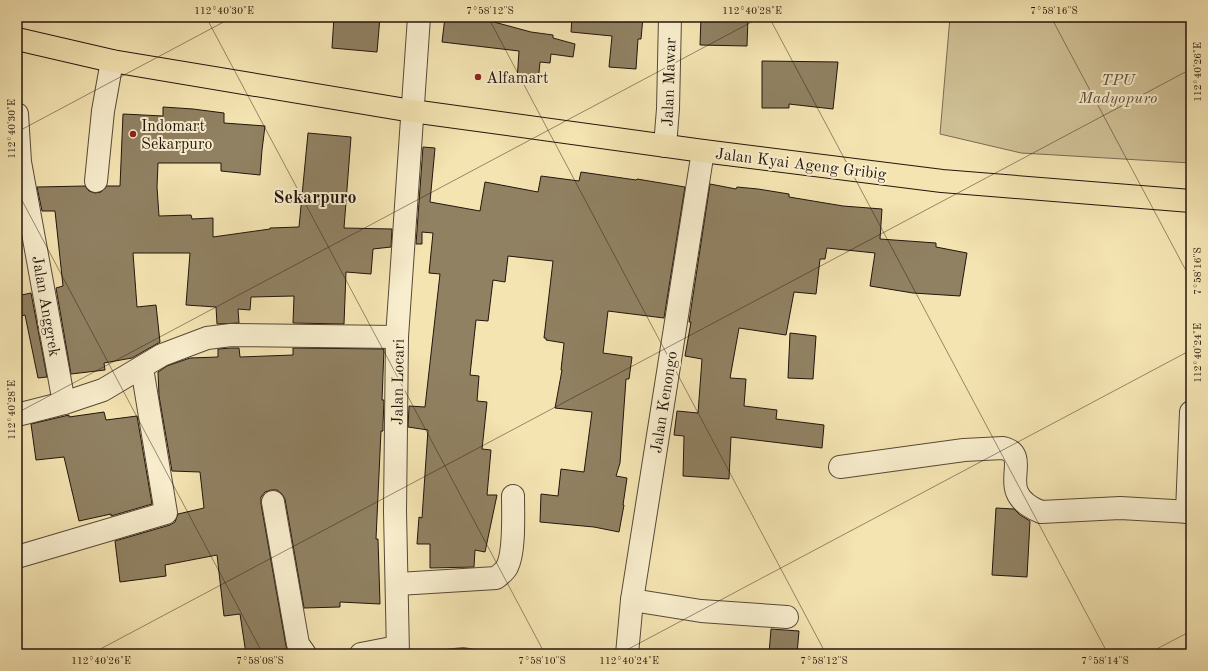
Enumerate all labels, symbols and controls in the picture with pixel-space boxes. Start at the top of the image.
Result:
text: 112°40'30"E [194,6,254,16]
text: 7°58'12"S [466,6,514,16]
text: 112°40'28"E [722,6,782,16]
text: 7°58'16"S [1030,6,1078,16]
street label: Jalan Mawar [660,37,680,127]
text: 112°40'26"E [1193,42,1203,102]
place label: Alfamart [486,71,549,87]
marker: Alfamart [473,72,483,82]
park label: TPU Madyopuro [1077,73,1158,107]
text: 112°40'30"E [7,99,17,159]
place label: Indomart Sekarpuro [141,119,212,153]
marker: Indomart Sekarpuro [128,129,138,139]
street label: Jalan Kyai Ageng Gribig [714,147,888,183]
district label: Sekarpuro [273,189,357,207]
text: 7°58'16"S [1193,247,1203,295]
street label: Jalan Anggrek [28,255,62,358]
text: 112°40'24"E [1193,323,1203,383]
street label: Jalan Locari [390,339,408,425]
street label: Jalan Kenongo [649,350,681,454]
text: 112°40'28"E [7,380,17,440]
text: 112°40'26"E [71,656,131,666]
text: 7°58'08"S [236,656,284,666]
text: 7°58'10"S [518,656,566,666]
text: 112°40'24"E [599,656,659,666]
text: 7°58'12"S [800,656,848,666]
text: 7°58'14"S [1081,656,1129,666]

